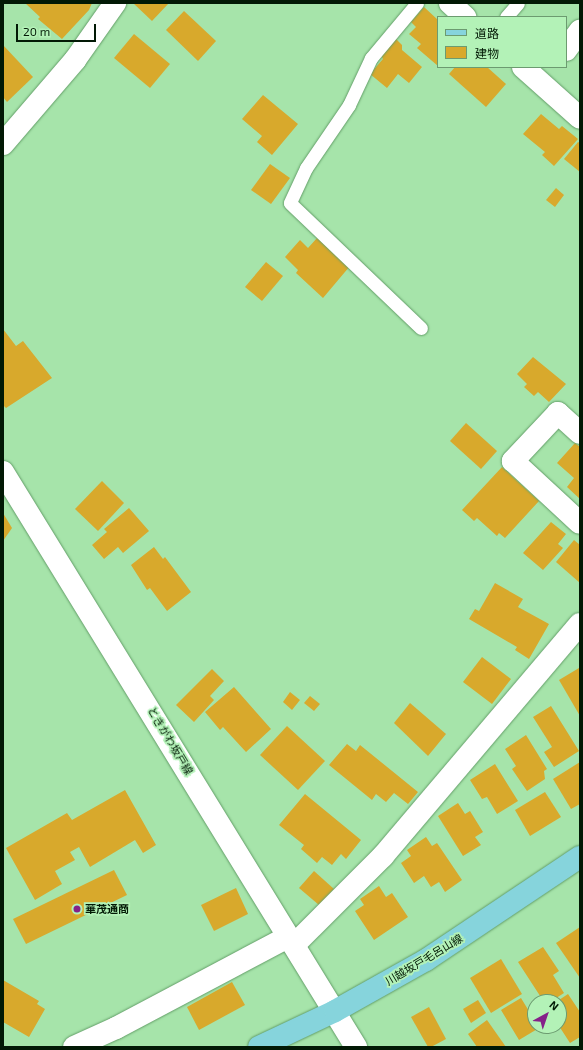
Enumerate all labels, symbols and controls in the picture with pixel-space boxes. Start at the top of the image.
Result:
scale bar [18,16,98,42]
legend [437,16,567,68]
text: 20 m [23,24,50,38]
text: 道路 [475,26,499,40]
text: 建物 [475,46,499,60]
street label: ときがわ坂戸線 [145,705,195,777]
place label: 華茂通商 [85,902,129,916]
marker: 華茂通商 [72,904,82,914]
street label: 川越坂戸毛呂山線 [383,932,465,988]
north arrow [527,994,567,1034]
text: N [547,998,562,1013]

